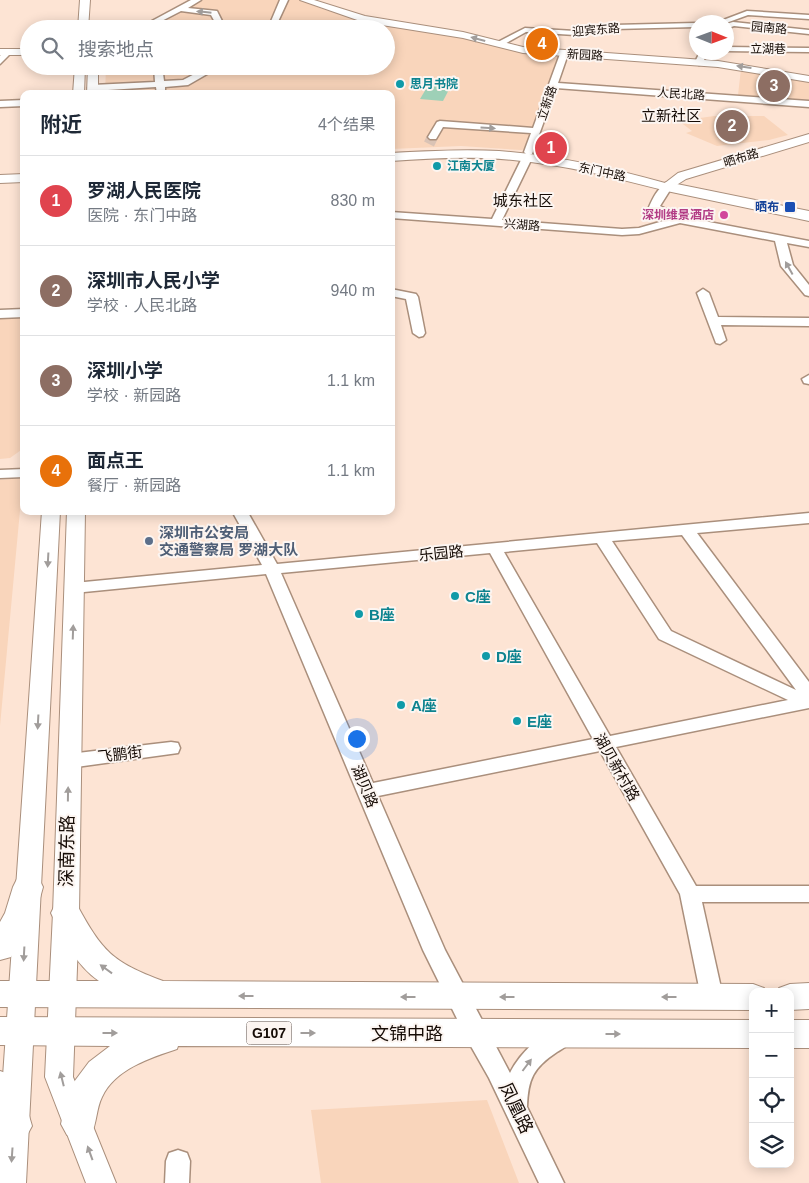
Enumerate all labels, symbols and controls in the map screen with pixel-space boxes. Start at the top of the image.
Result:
one-way arrow [195,8,211,16]
north arrow [689,15,734,60]
street label: 园南路 [750,19,788,37]
search box [20,20,395,75]
street label: 迎宾东路 [571,21,621,39]
pin: 4 [526,25,558,63]
icon: search [38,34,66,62]
one-way arrow [471,35,486,43]
text: 搜索地点 [78,39,154,60]
street label: 立湖巷 [750,42,786,56]
street label: 新园路 [567,47,603,63]
one-way arrow [736,63,752,71]
pin: 3 [758,67,790,105]
place label: 思月书院 [410,77,458,91]
marker: 思月书院 [394,78,406,90]
street label: 立新路 [535,84,559,122]
street label: 人民北路 [657,85,705,103]
district label: 立新社区 [641,107,701,124]
pin: 2 [716,107,748,145]
text: 附近 [40,113,82,136]
text: 4个结果 [318,116,375,133]
one-way arrow [481,124,497,132]
pin: 1 [535,129,567,167]
street label: 晒布路 [722,146,760,170]
place label: 江南大厦 [447,159,495,173]
marker: 江南大厦 [431,160,443,172]
street label: 东门中路 [577,160,627,184]
text: 罗湖人民医院 [87,180,201,201]
text: 1 [52,192,60,209]
text: 830 m [331,192,375,209]
district label: 城东社区 [493,192,553,209]
place label: 晒布 [755,200,779,214]
marker: 晒布 [783,200,797,214]
text: 医院 · 东门中路 [87,207,197,224]
place label: 深圳维景酒店 [642,208,714,222]
marker: 深圳维景酒店 [718,209,730,221]
street label: 兴湖路 [504,217,540,233]
one-way arrow [785,262,794,275]
text: 深圳市人民小学 [87,270,220,291]
text: 2 [52,282,60,299]
text: 940 m [331,282,375,299]
text: 学校 · 人民北路 [87,297,197,314]
text: 深圳小学 [87,360,163,381]
text: 3 [52,372,60,389]
text: 1.1 km [327,372,375,389]
text: 学校 · 新园路 [87,387,181,404]
text: 面点王 [87,450,144,471]
text: 4 [52,462,60,479]
text: 1.1 km [327,462,375,479]
text: 餐厅 · 新园路 [87,477,181,494]
place label: 深圳市公安局 交通警察局 罗湖大队 [159,524,298,558]
marker: 深圳市公安局 交通警察局 罗湖大队 [143,535,155,547]
street label: 乐园路 [418,542,464,564]
one-way arrow [44,552,52,568]
place label: C座 [465,588,491,605]
marker: C座 [449,590,461,602]
place label: B座 [369,606,395,623]
marker: B座 [353,608,365,620]
one-way arrow [69,623,77,639]
place label: D座 [496,648,522,665]
marker: D座 [480,650,492,662]
place label: A座 [411,697,437,714]
marker: A座 [395,699,407,711]
place label: E座 [527,713,552,730]
one-way arrow [34,714,42,730]
marker: E座 [511,715,523,727]
your location [344,726,370,752]
street label: 湖贝新村路 [591,730,643,804]
street label: 飞鹏街 [97,743,143,765]
street label: 湖贝路 [348,762,382,810]
one-way arrow [65,786,73,802]
street label: 深南东路 [56,815,78,887]
one-way arrow [20,946,28,962]
one-way arrow [99,964,113,974]
map controls [749,988,794,1168]
button: + [749,988,794,1033]
one-way arrow [238,992,254,1000]
one-way arrow [400,993,416,1001]
one-way arrow [498,993,514,1001]
one-way arrow [661,993,677,1001]
road number: G107 [246,1021,292,1044]
street label: 文锦中路 [371,1024,443,1044]
one-way arrow [103,1029,119,1037]
one-way arrow [300,1029,316,1037]
one-way arrow [605,1030,621,1038]
button: − [749,1033,794,1078]
one-way arrow [522,1058,532,1072]
one-way arrow [58,1072,66,1087]
button: locate [749,1078,794,1123]
street label: 凤凰路 [495,1079,537,1137]
button: layers [749,1123,794,1168]
one-way arrow [86,1145,94,1160]
one-way arrow [8,1147,16,1163]

